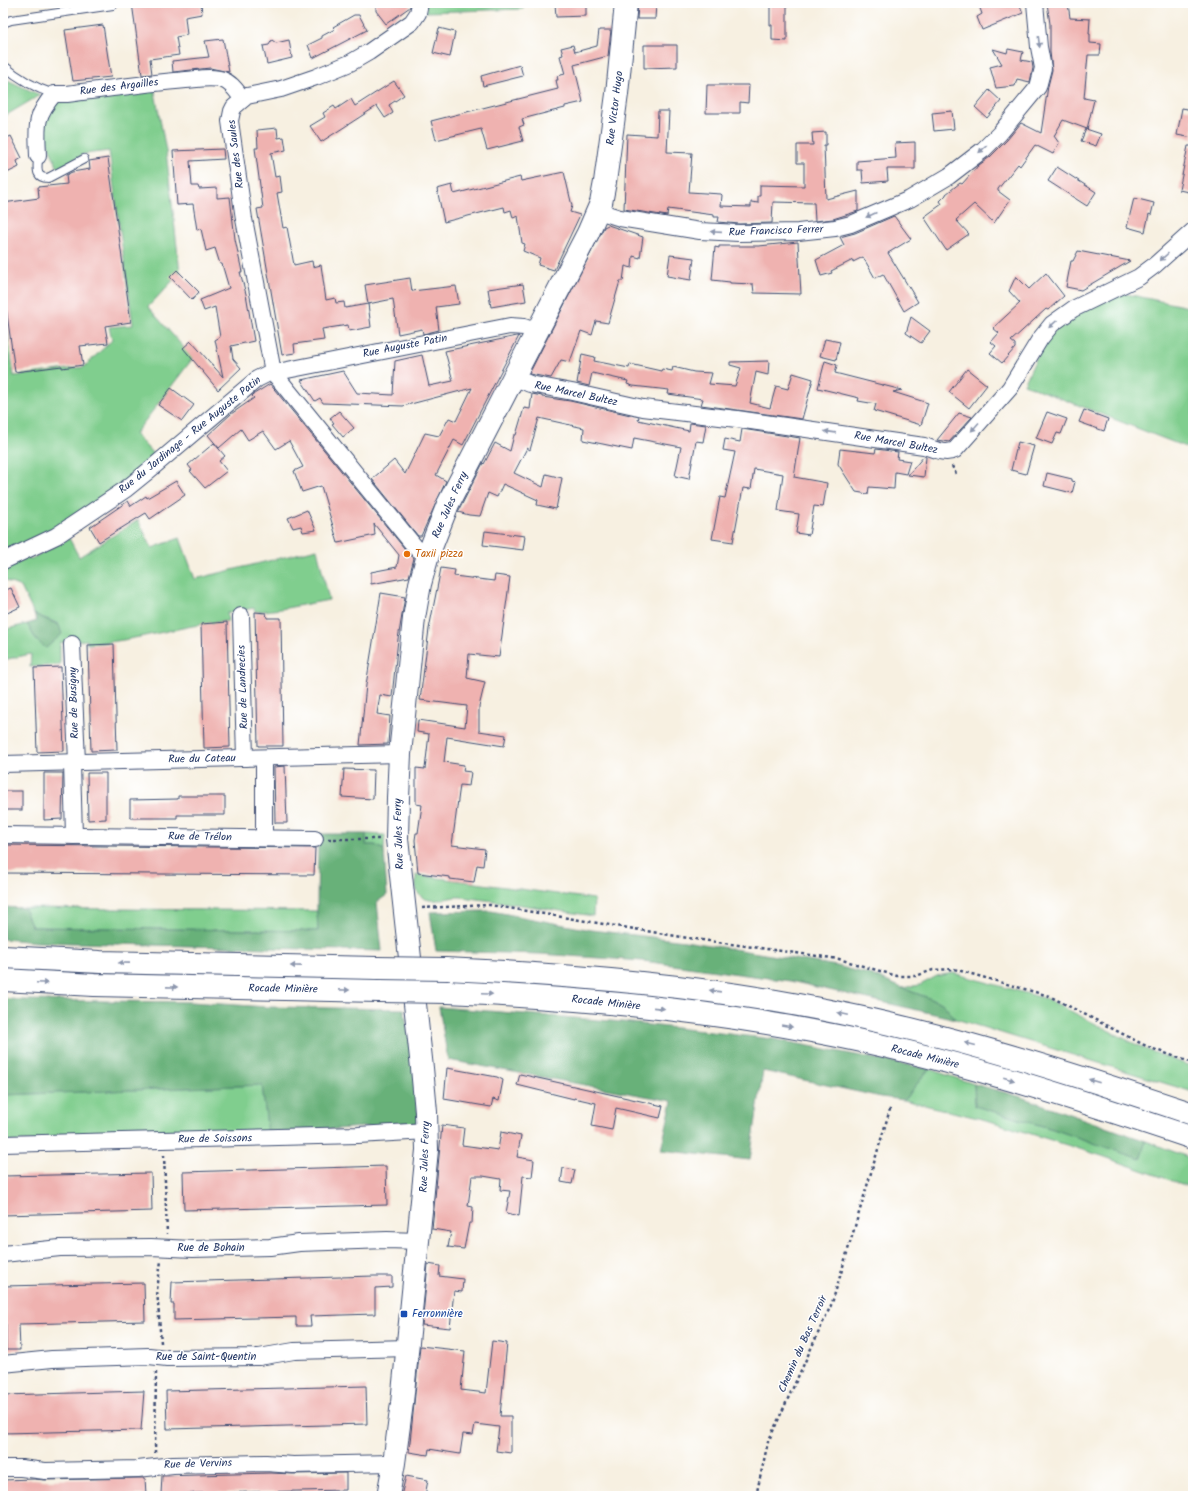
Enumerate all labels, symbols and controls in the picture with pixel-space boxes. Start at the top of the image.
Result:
one-way arrow [1036,36,1042,48]
street label: Rue Victor Hugo [602,70,628,146]
street label: Rue des Argailles [79,73,160,101]
street label: Rue des Saules [223,118,249,189]
one-way arrow [977,145,988,154]
one-way arrow [866,212,877,218]
street label: Rue Francisco Ferrer [728,220,825,242]
one-way arrow [710,229,722,236]
one-way arrow [1159,253,1169,262]
one-way arrow [1048,319,1058,329]
street label: Rue Auguste Patin [361,329,449,363]
street label: Rue du Jardinage - Rue Auguste Patin [115,372,265,498]
street label: Rue Marcel Bultez [533,376,619,412]
one-way arrow [971,422,980,432]
street label: Rue Marcel Bultez [853,427,939,459]
one-way arrow [824,429,836,435]
street label: Rue Jules Ferry [427,468,473,541]
place label: Taxii pizza [415,545,463,563]
marker: Taxii pizza [402,549,412,559]
street label: Rue de Landrecies [233,644,253,729]
street label: Rue de Busigny [64,666,84,739]
street label: Rue du Cateau [168,749,237,769]
street label: Rue Jules Ferry [389,797,409,870]
street label: Rue de Trélon [168,827,232,847]
one-way arrow [117,960,130,966]
one-way arrow [289,963,302,969]
street label: Rocade Minière [248,979,318,999]
one-way arrow [36,980,49,986]
one-way arrow [166,984,179,990]
one-way arrow [338,987,351,993]
one-way arrow [709,988,722,994]
street label: Rocade Minière [570,990,642,1016]
one-way arrow [481,991,493,998]
one-way arrow [653,1005,665,1011]
one-way arrow [837,1011,850,1017]
one-way arrow [781,1024,793,1030]
street label: Rocade Minière [889,1040,961,1074]
one-way arrow [964,1041,976,1047]
one-way arrow [1003,1076,1015,1082]
one-way arrow [1088,1078,1100,1084]
street label: Rue Jules Ferry [415,1120,435,1193]
street label: Rue de Soissons [178,1129,253,1149]
street label: Rue de Bohain [177,1239,245,1257]
street label: Chemin du Bas Terroir [773,1291,833,1396]
place label: Ferronnière [412,1305,463,1323]
marker: Ferronnière [399,1309,409,1319]
street label: Rue de Saint-Quentin [156,1348,256,1366]
street label: Rue de Vervins [164,1454,233,1474]

